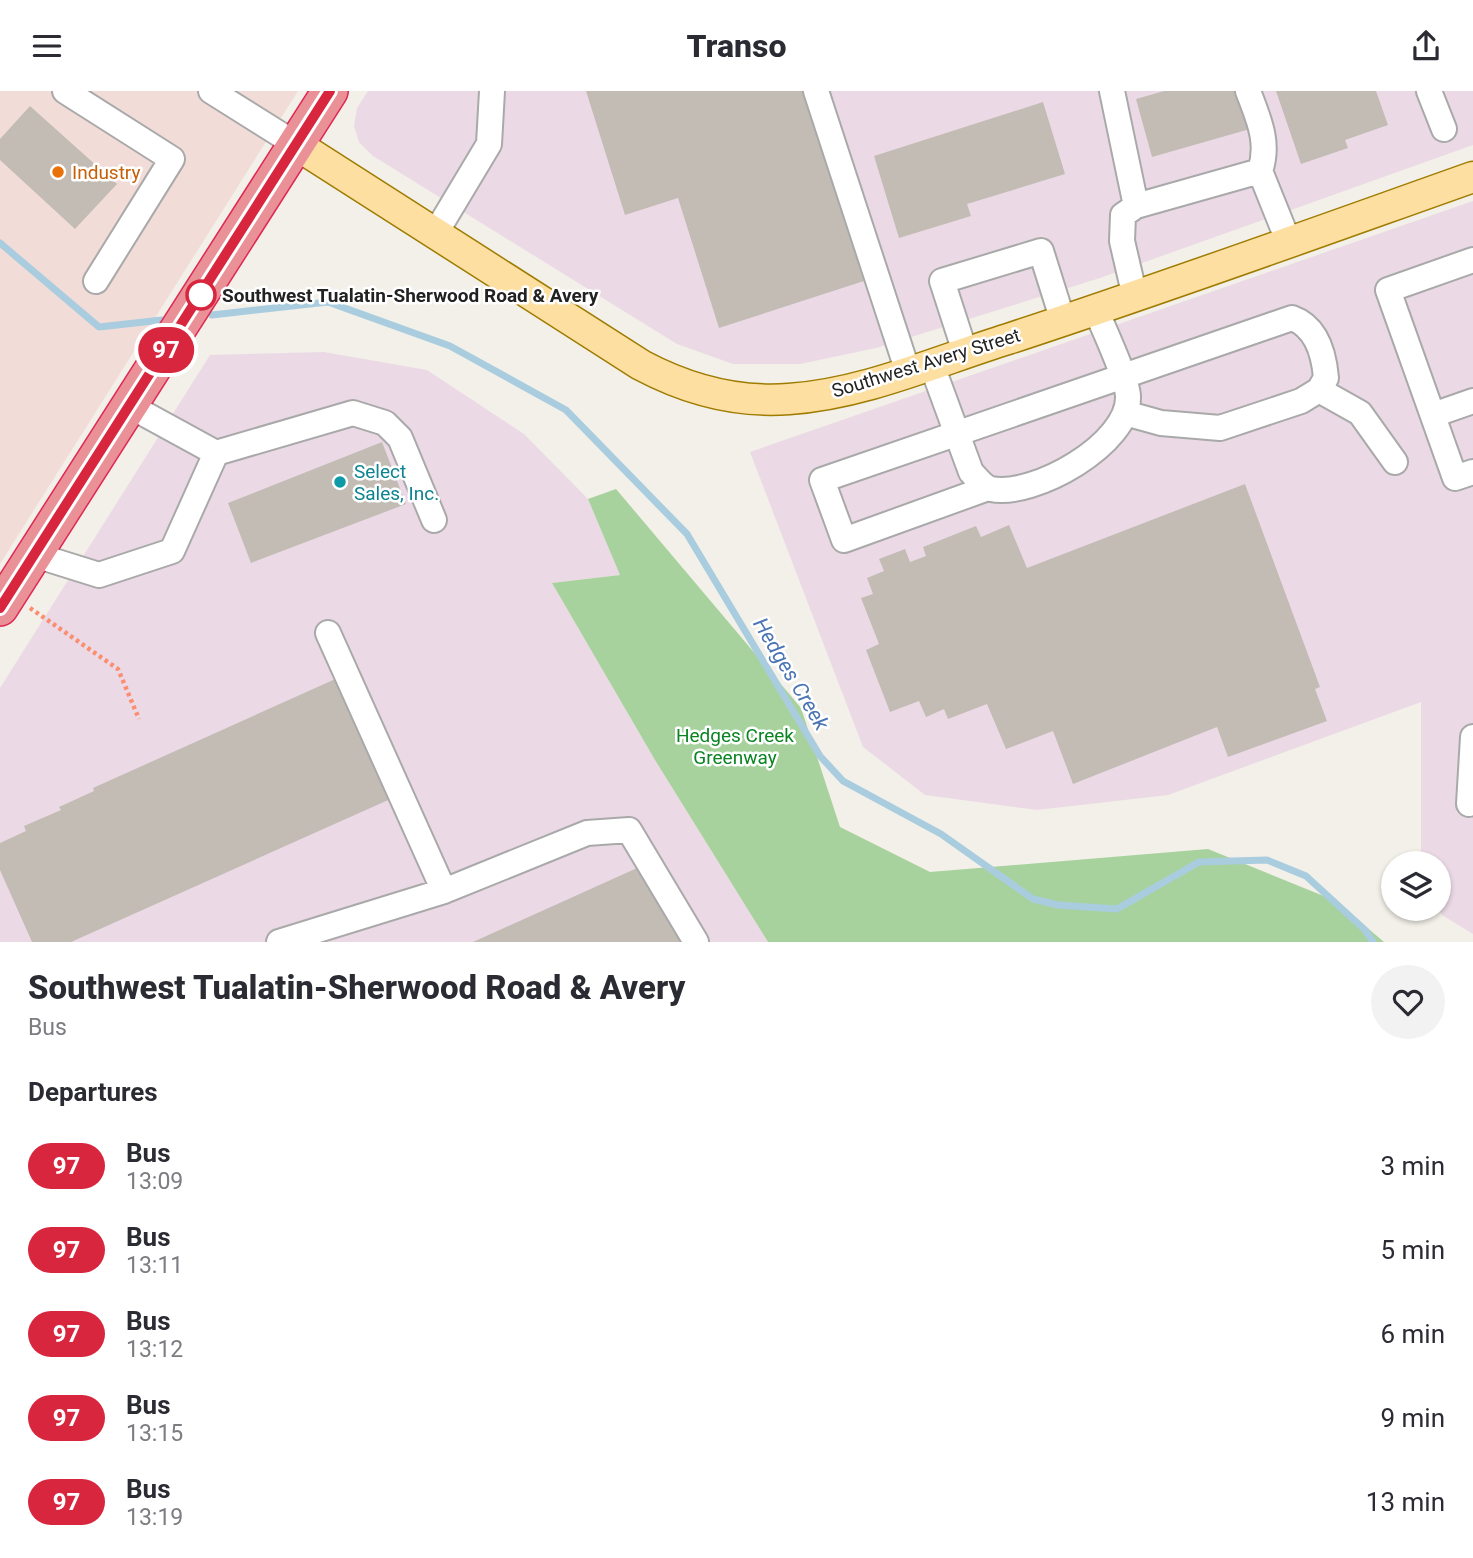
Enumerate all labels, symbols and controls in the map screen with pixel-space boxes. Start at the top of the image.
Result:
icon: menu [28,27,66,65]
text: Transo [687,27,786,65]
icon: share [1407,27,1445,65]
place label: Industry [72,161,140,184]
marker: Industry [50,164,66,180]
marker: Southwest Tualatin-Sherwood Road & Avery [186,280,216,310]
place label: Southwest Tualatin-Sherwood Road & Avery [222,284,599,307]
street label: Southwest Avery Street [829,323,1023,403]
line badge: 97 [134,327,198,373]
text: 97 [152,336,180,364]
place label: Select Sales, Inc. [354,460,439,505]
marker: Select Sales, Inc. [332,474,348,490]
water label: Hedges Creek [748,614,834,735]
park label: Hedges Creek Greenway [676,724,794,769]
map controls [1381,851,1451,921]
button: layers [1381,851,1451,921]
button: heart [1371,965,1445,1039]
text: Southwest Tualatin-Sherwood Road & Avery [28,968,685,1007]
text: Bus [28,1014,67,1041]
text: Departures [28,1077,158,1107]
text: Bus [126,1138,171,1168]
text: 3 min [1380,1151,1445,1181]
text: 97 [53,1152,80,1180]
text: 13:09 [126,1168,183,1195]
text: Bus [126,1222,171,1252]
text: 5 min [1380,1235,1445,1265]
text: 97 [53,1236,80,1264]
text: 13:11 [126,1252,183,1279]
text: Bus [126,1306,171,1336]
text: 6 min [1380,1319,1445,1349]
text: 97 [53,1320,80,1348]
text: 13:12 [126,1336,183,1363]
text: Bus [126,1390,171,1420]
text: 9 min [1380,1403,1445,1433]
text: 97 [53,1404,80,1432]
text: 13:15 [126,1420,183,1447]
text: Bus [126,1474,171,1504]
text: 13 min [1366,1487,1445,1517]
text: 97 [53,1488,80,1516]
text: 13:19 [126,1504,183,1531]

